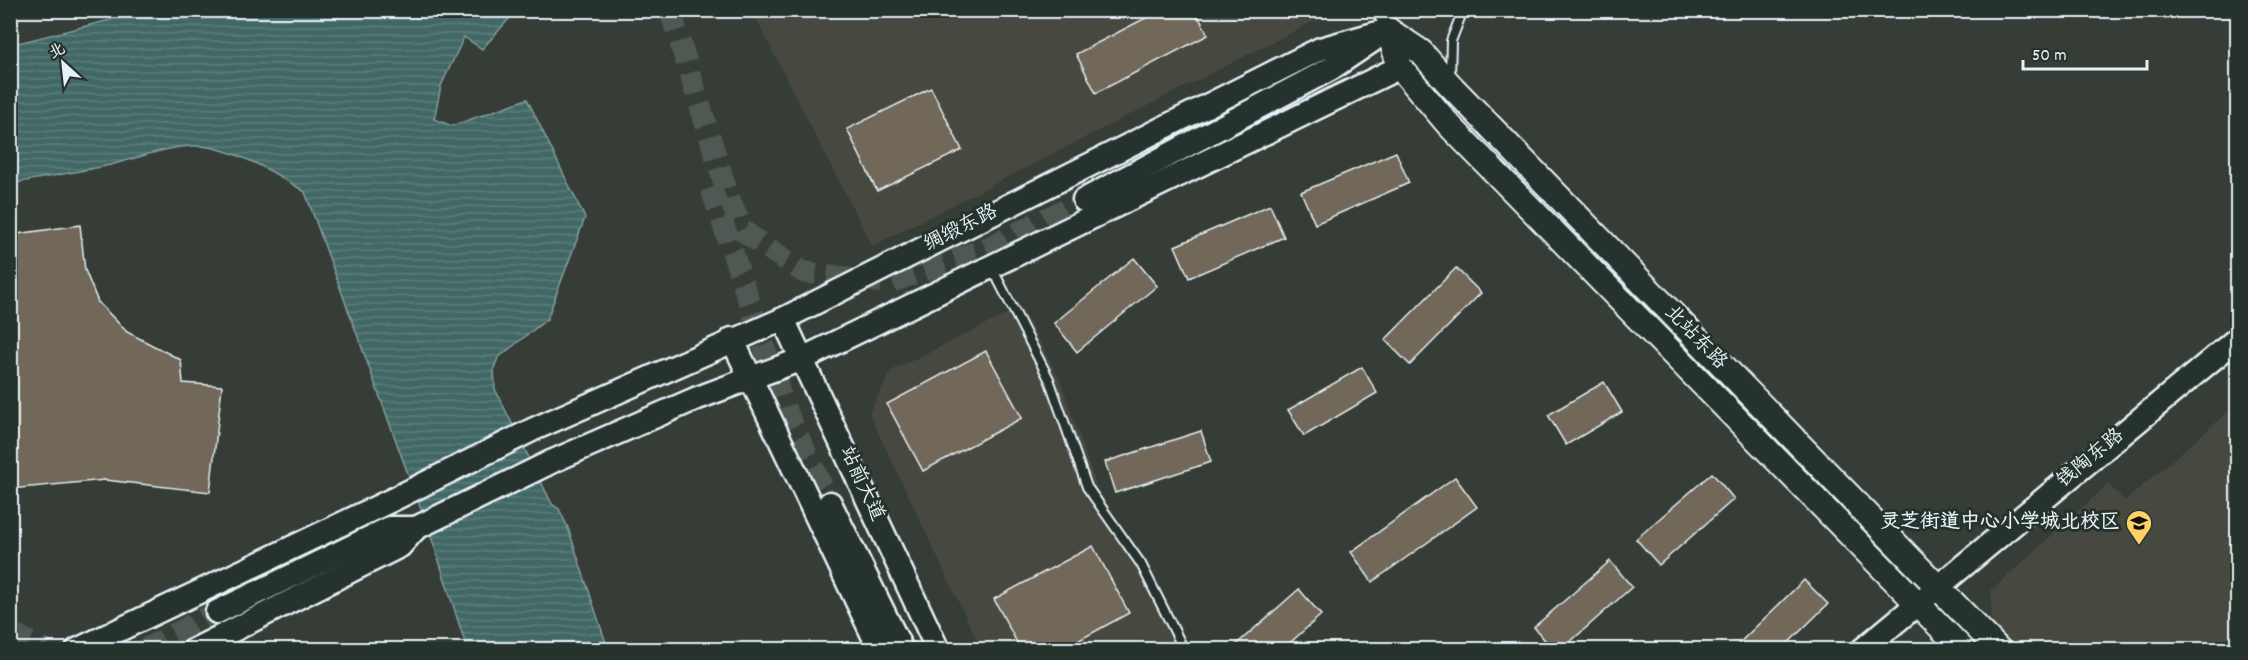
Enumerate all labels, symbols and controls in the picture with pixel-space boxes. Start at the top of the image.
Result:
north arrow [33,33,93,93]
scale bar [2023,33,2148,71]
text: 北 [45,38,70,66]
text: 50 m [2032,44,2067,69]
street label: 绸缎东路 [919,198,1004,260]
street label: 北站东路 [1657,300,1734,377]
street label: 钱陶东路 [2051,422,2131,495]
street label: 站前大道 [831,442,891,526]
school or university icon: 灵芝街道中心小学城北校区 [2124,508,2154,546]
place label: 灵芝街道中心小学城北校区 [1880,509,2120,537]

